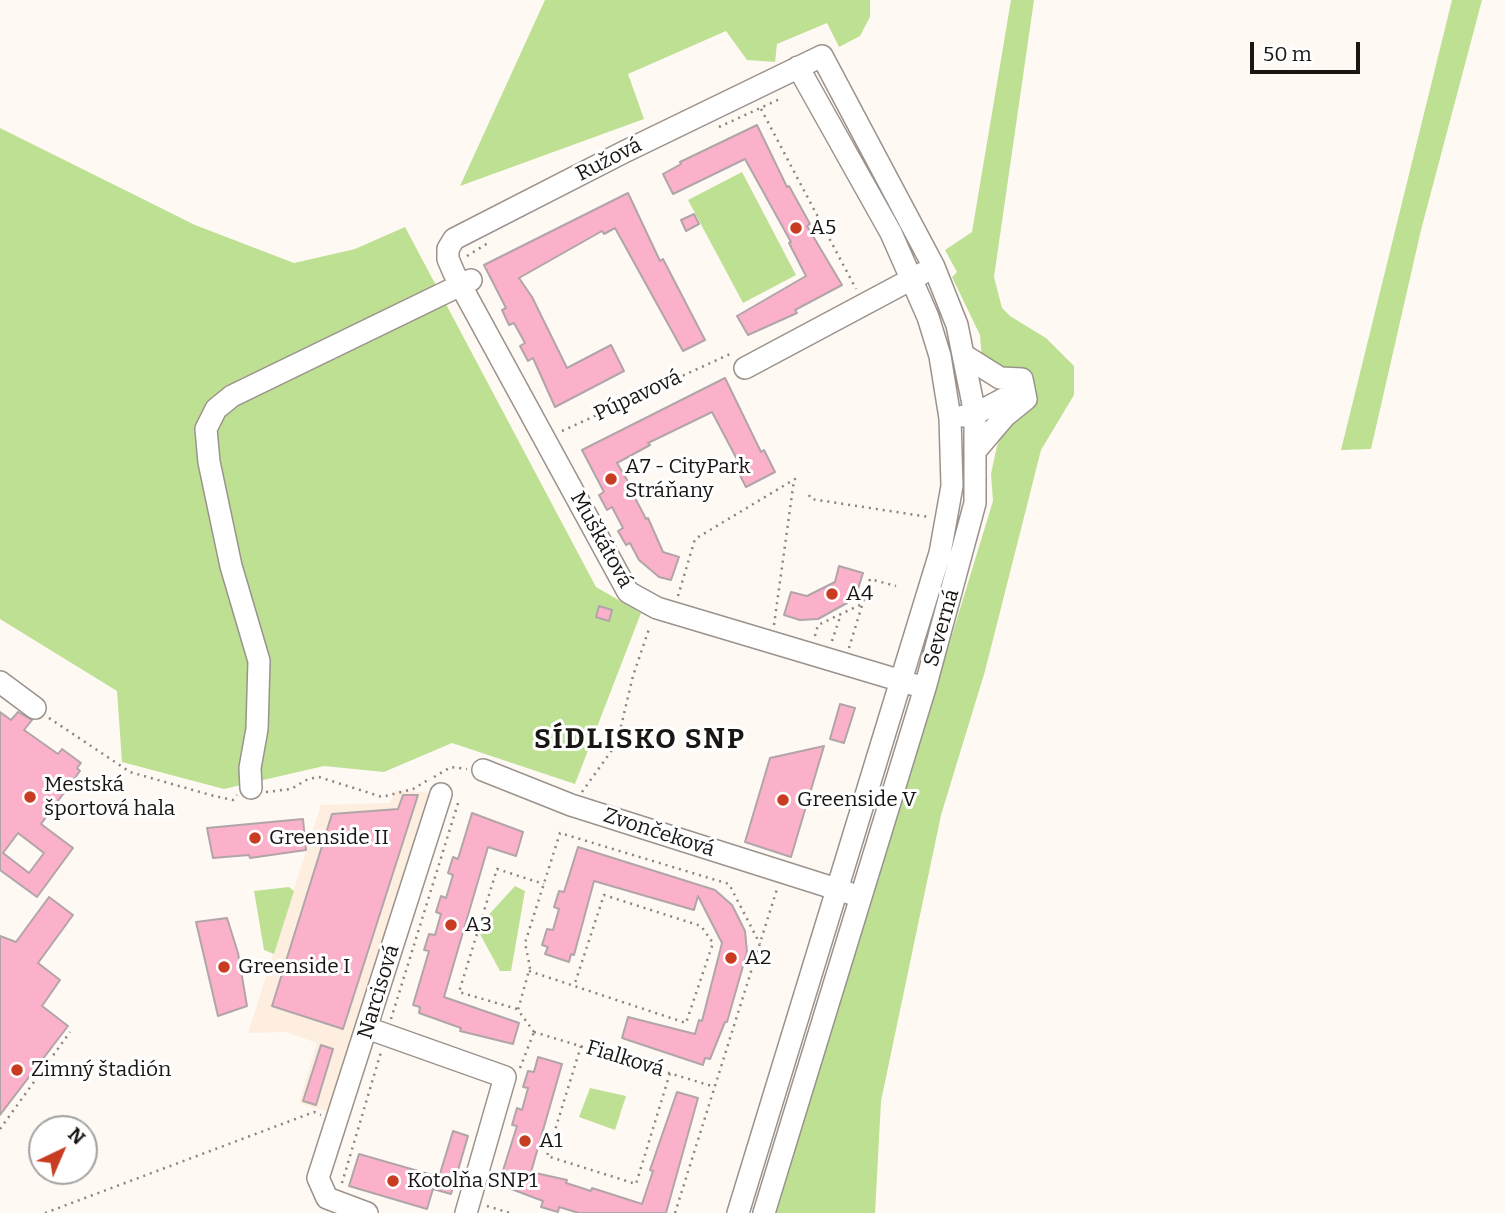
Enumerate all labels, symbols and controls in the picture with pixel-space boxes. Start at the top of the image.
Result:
scale bar [1253,28,1363,72]
text: 50 m [1263,41,1312,67]
street label: Ružová [572,133,646,187]
place label: A5 [810,215,836,241]
marker: A5 [788,220,804,236]
street label: Púpavová [590,365,686,427]
place label: A7 - CityPark Stráňany [625,454,750,504]
marker: A7 - CityPark Stráňany [603,471,619,487]
street label: Muškátová [564,488,638,592]
place label: A4 [846,581,873,607]
marker: A4 [824,586,840,602]
street label: Severná [919,586,965,670]
district label: SÍDLISKO SNP [536,723,744,757]
place label: Mestská športová hala [44,772,175,822]
place label: Greenside V [797,787,917,813]
marker: Mestská športová hala [22,789,38,805]
marker: Greenside V [775,792,791,808]
street label: Zvončeková [600,803,718,863]
place label: Greenside II [269,825,389,851]
marker: Greenside II [247,830,263,846]
place label: A3 [465,912,492,938]
marker: A3 [443,917,459,933]
street label: Narcisová [353,942,405,1042]
place label: A2 [745,945,771,971]
marker: A2 [723,950,739,966]
place label: Greenside I [238,954,350,980]
marker: Greenside I [216,959,232,975]
street label: Fialková [583,1035,667,1083]
place label: Zimný štadión [31,1057,171,1083]
marker: Zimný štadión [9,1062,25,1078]
north arrow [28,1115,98,1185]
text: N [63,1123,90,1149]
place label: A1 [539,1128,562,1154]
marker: A1 [517,1133,533,1149]
place label: Kotolňa SNP1 [407,1168,537,1194]
marker: Kotolňa SNP1 [385,1173,401,1189]

